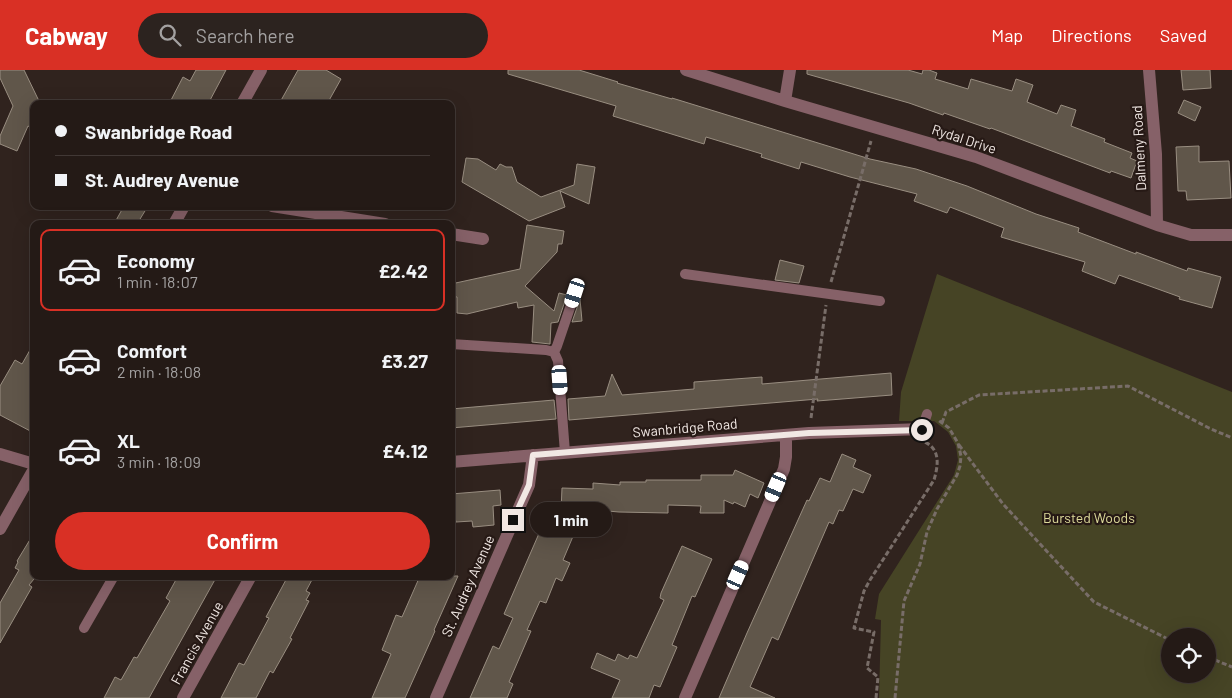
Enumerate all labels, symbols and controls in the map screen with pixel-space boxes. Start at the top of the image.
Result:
search box [138,13,488,58]
text: Cabway [25,21,108,50]
icon: search [156,21,184,49]
text: Search here [196,24,295,47]
text: Map [991,24,1023,46]
text: Directions [1051,24,1132,46]
text: Saved [1160,24,1207,46]
street label: Dalmeny Road [1128,105,1149,191]
text: Swanbridge Road [85,120,232,143]
street label: Rydal Drive [930,120,999,157]
text: St. Audrey Avenue [85,168,239,191]
icon: car [57,248,102,293]
text: Economy [117,249,195,272]
text: £2.42 [378,259,428,282]
text: 1 min · 18:07 [117,272,197,291]
car [563,276,586,310]
icon: car [57,338,102,383]
text: Comfort [117,339,187,362]
text: £3.27 [381,349,428,372]
text: 2 min · 18:08 [117,362,201,381]
car [551,365,568,395]
street label: Swanbridge Road [632,414,738,441]
route start [911,419,933,441]
icon: car [57,428,102,473]
text: XL [117,429,140,452]
text: £4.12 [382,439,428,462]
text: 3 min · 18:09 [117,452,201,471]
car [763,470,788,504]
callout: 1 min [530,502,613,538]
route end [502,509,524,531]
park label: Bursted Woods [1043,509,1135,526]
text: 1 min [553,510,589,529]
button: Confirm [55,512,430,570]
street label: St. Audrey Avenue [437,532,498,639]
car [725,558,750,592]
street label: Francis Avenue [167,598,226,687]
map controls [1161,628,1216,683]
button: locate [1161,628,1216,683]

